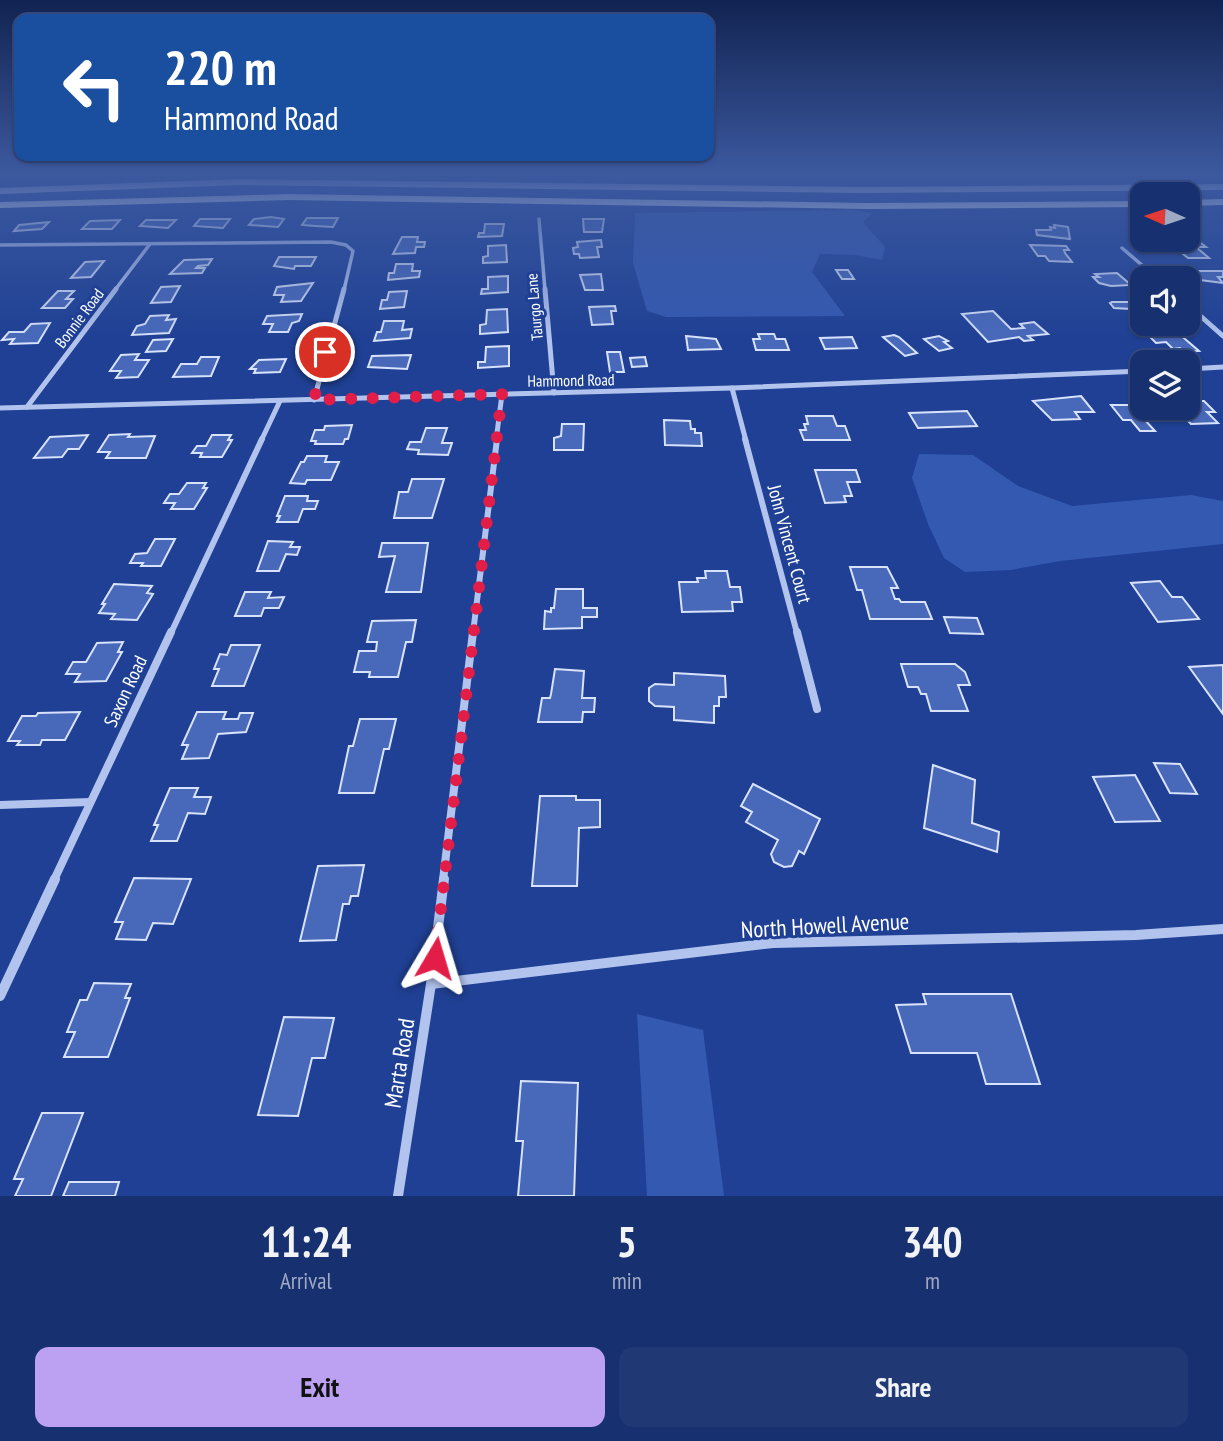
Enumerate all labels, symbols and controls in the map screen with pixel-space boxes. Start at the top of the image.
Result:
text: 220 m [164,35,277,99]
icon: left [49,42,140,133]
text: Hammond Road [164,97,339,139]
north arrow [1130,182,1200,252]
map controls [1130,182,1200,420]
button: sound [1130,266,1200,336]
street label: Taurgo Lane [521,273,547,341]
street label: Bonnie Road [50,284,108,352]
pin [295,322,355,382]
icon: arrive [306,333,344,371]
button: layers [1130,350,1200,420]
street label: Hammond Road [527,369,615,391]
street label: John Vincent Court [762,481,818,607]
street label: Saxon Road [98,651,152,731]
street label: North Howell Avenue [740,906,910,944]
position arrow [398,921,472,995]
street label: Marta Road [378,1016,420,1110]
text: 11:24 [260,1214,351,1269]
text: 5 [617,1214,637,1269]
text: 340 [902,1214,963,1269]
text: Arrival [280,1266,332,1295]
text: min [612,1266,642,1295]
text: m [925,1266,940,1295]
button: Exit [35,1347,605,1427]
button: Share [619,1347,1188,1427]

